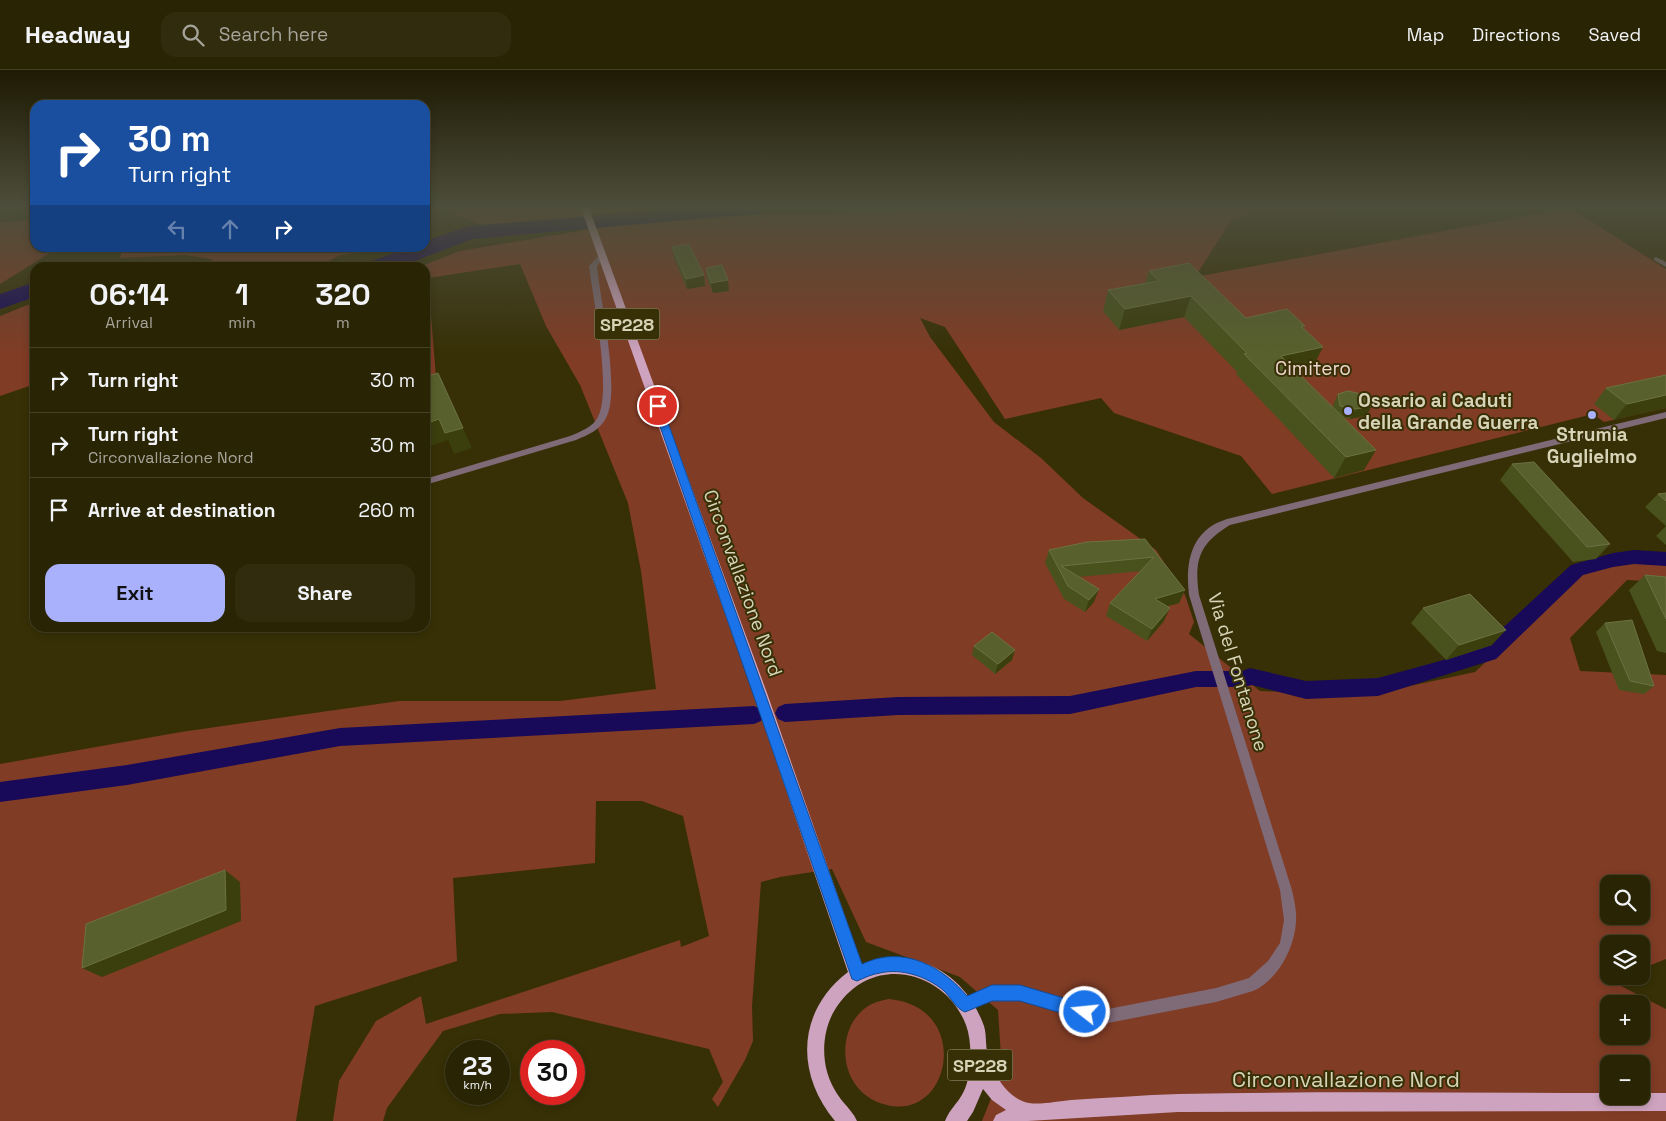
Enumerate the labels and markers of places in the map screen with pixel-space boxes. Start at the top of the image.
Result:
pin [637,385,679,427]
place label: Ossario ai Caduti della Grande Guerra [1358,388,1539,435]
marker: Ossario ai Caduti della Grande Guerra [1342,405,1354,417]
marker: Strumia Guglielmo [1586,409,1598,421]
place label: Strumia Guglielmo [1547,422,1637,469]

